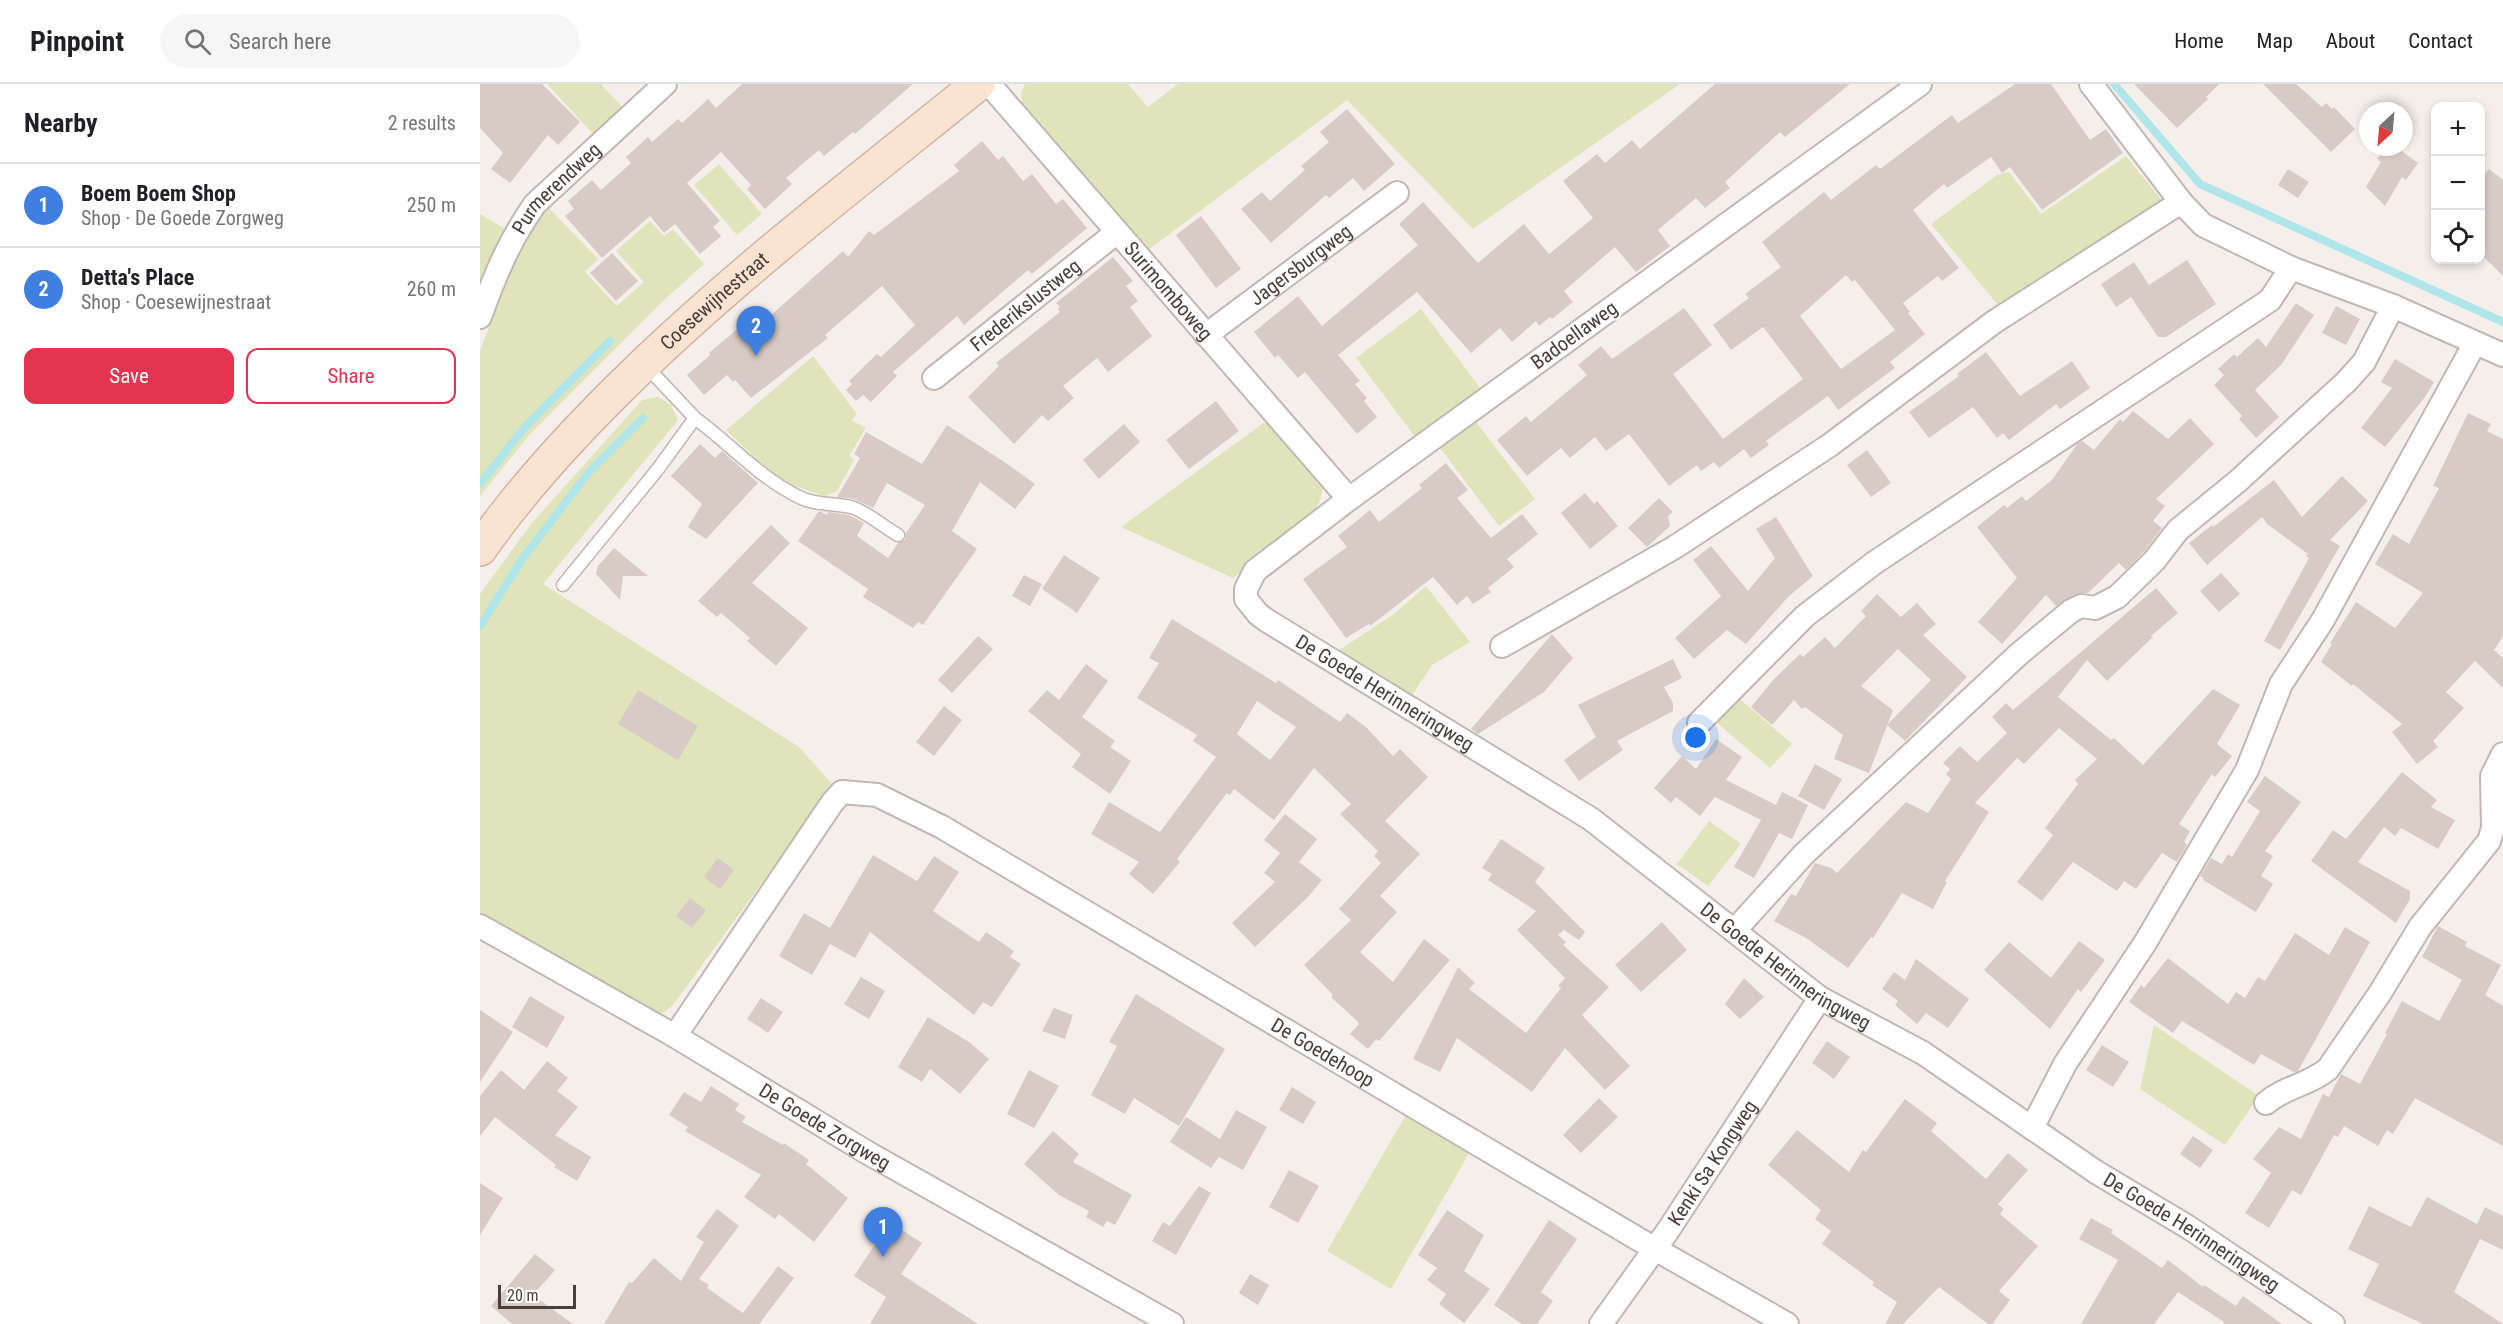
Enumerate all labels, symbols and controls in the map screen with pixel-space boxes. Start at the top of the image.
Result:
search box [160,14,580,68]
text: Pinpoint [30,25,124,58]
icon: search [181,25,214,58]
text: Search here [229,29,331,54]
text: Home [2174,29,2224,53]
text: Map [2257,29,2293,53]
text: About [2326,29,2375,53]
text: Contact [2408,29,2473,53]
north arrow [2359,102,2413,156]
map controls [2431,102,2485,264]
button: + [2431,102,2485,156]
text: Nearby [24,108,98,138]
text: 2 results [388,111,456,135]
street label: Purmerendweg [507,137,606,238]
button: − [2431,156,2485,210]
text: Boem Boem Shop [81,181,236,206]
text: 1 [38,193,49,217]
text: 250 m [407,193,456,217]
text: Shop · De Goede Zorgweg [81,206,284,230]
button: locate [2431,210,2485,264]
street label: Jagersburgweg [1245,219,1357,310]
street label: Surimomboweg [1119,237,1218,345]
street label: Coesewijnestraat [655,247,773,355]
street label: Frederikslustweg [965,254,1085,356]
text: Detta's Place [81,265,194,290]
text: 2 [38,277,49,301]
text: 260 m [407,277,456,301]
text: Shop · Coesewijnestraat [81,290,271,314]
street label: Badoellaweg [1526,296,1622,374]
pin: 2 [736,306,776,356]
button: Save [24,348,234,404]
button: Share [246,348,456,404]
street label: De Goede Herinneringweg [1292,629,1478,756]
your location [1681,723,1710,752]
street label: De Goede Herinneringweg [1696,897,1875,1035]
street label: De Goedehoop [1267,1013,1379,1092]
street label: De Goede Zorgweg [755,1078,895,1175]
street label: Kenki Sa Kongweg [1663,1095,1762,1230]
street label: De Goede Herinneringweg [2099,1167,2284,1297]
pin: 1 [864,1208,902,1257]
scale bar [498,1282,576,1310]
text: 20 m [507,1286,539,1305]

